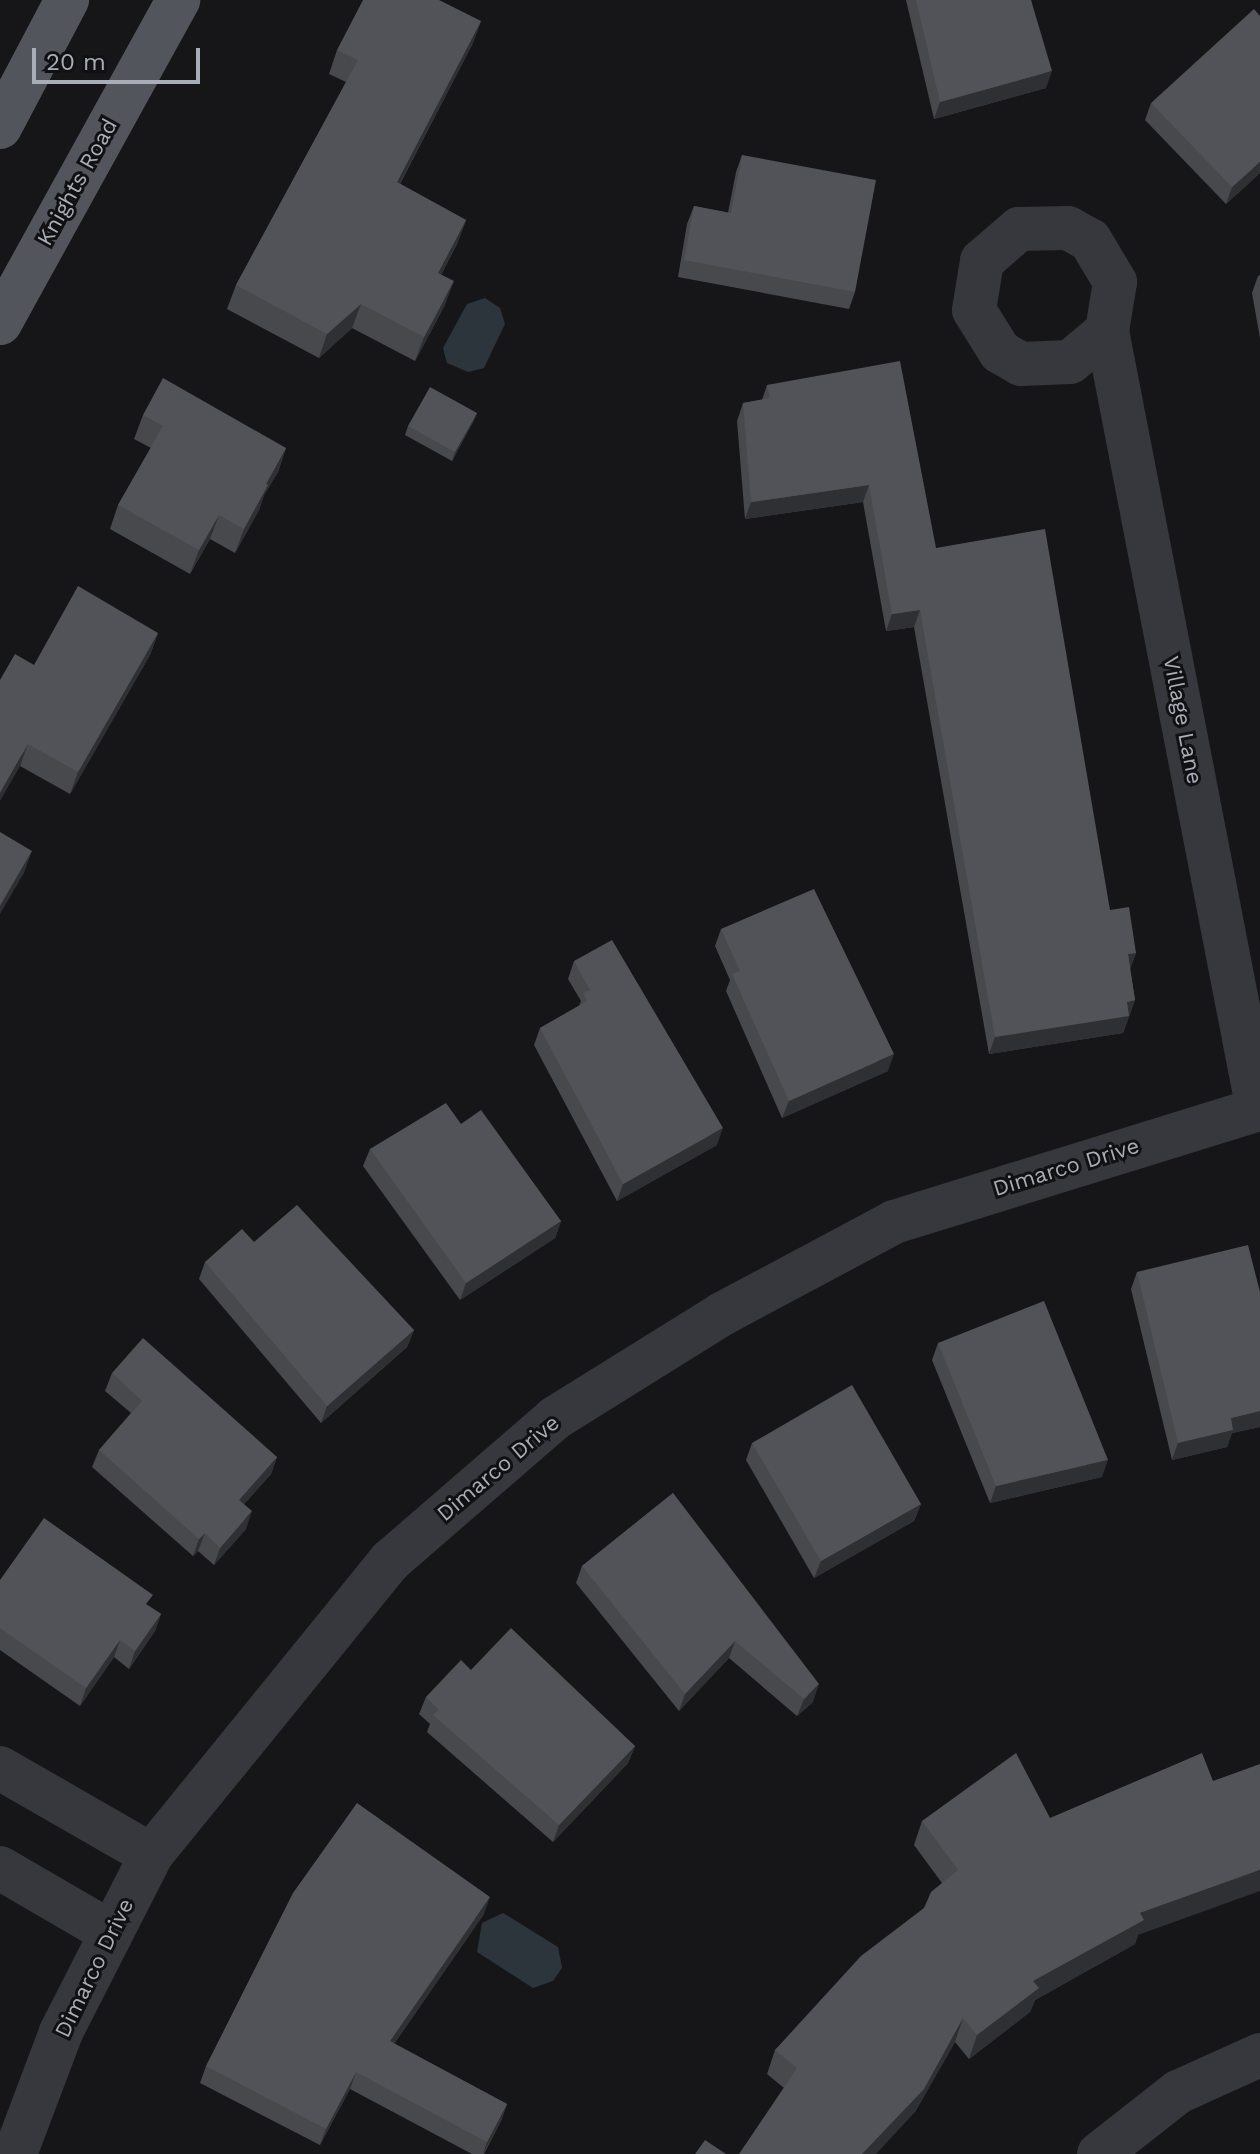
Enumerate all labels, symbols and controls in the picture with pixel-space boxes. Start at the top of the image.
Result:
scale bar [36,32,204,82]
text: 20 m [46,48,106,76]
street label: Knights Road [31,114,123,250]
street label: Village Lane [1158,654,1208,786]
street label: Dimarco Drive [990,1132,1142,1202]
street label: Dimarco Drive [432,1409,564,1527]
street label: Dimarco Drive [49,1894,139,2042]

